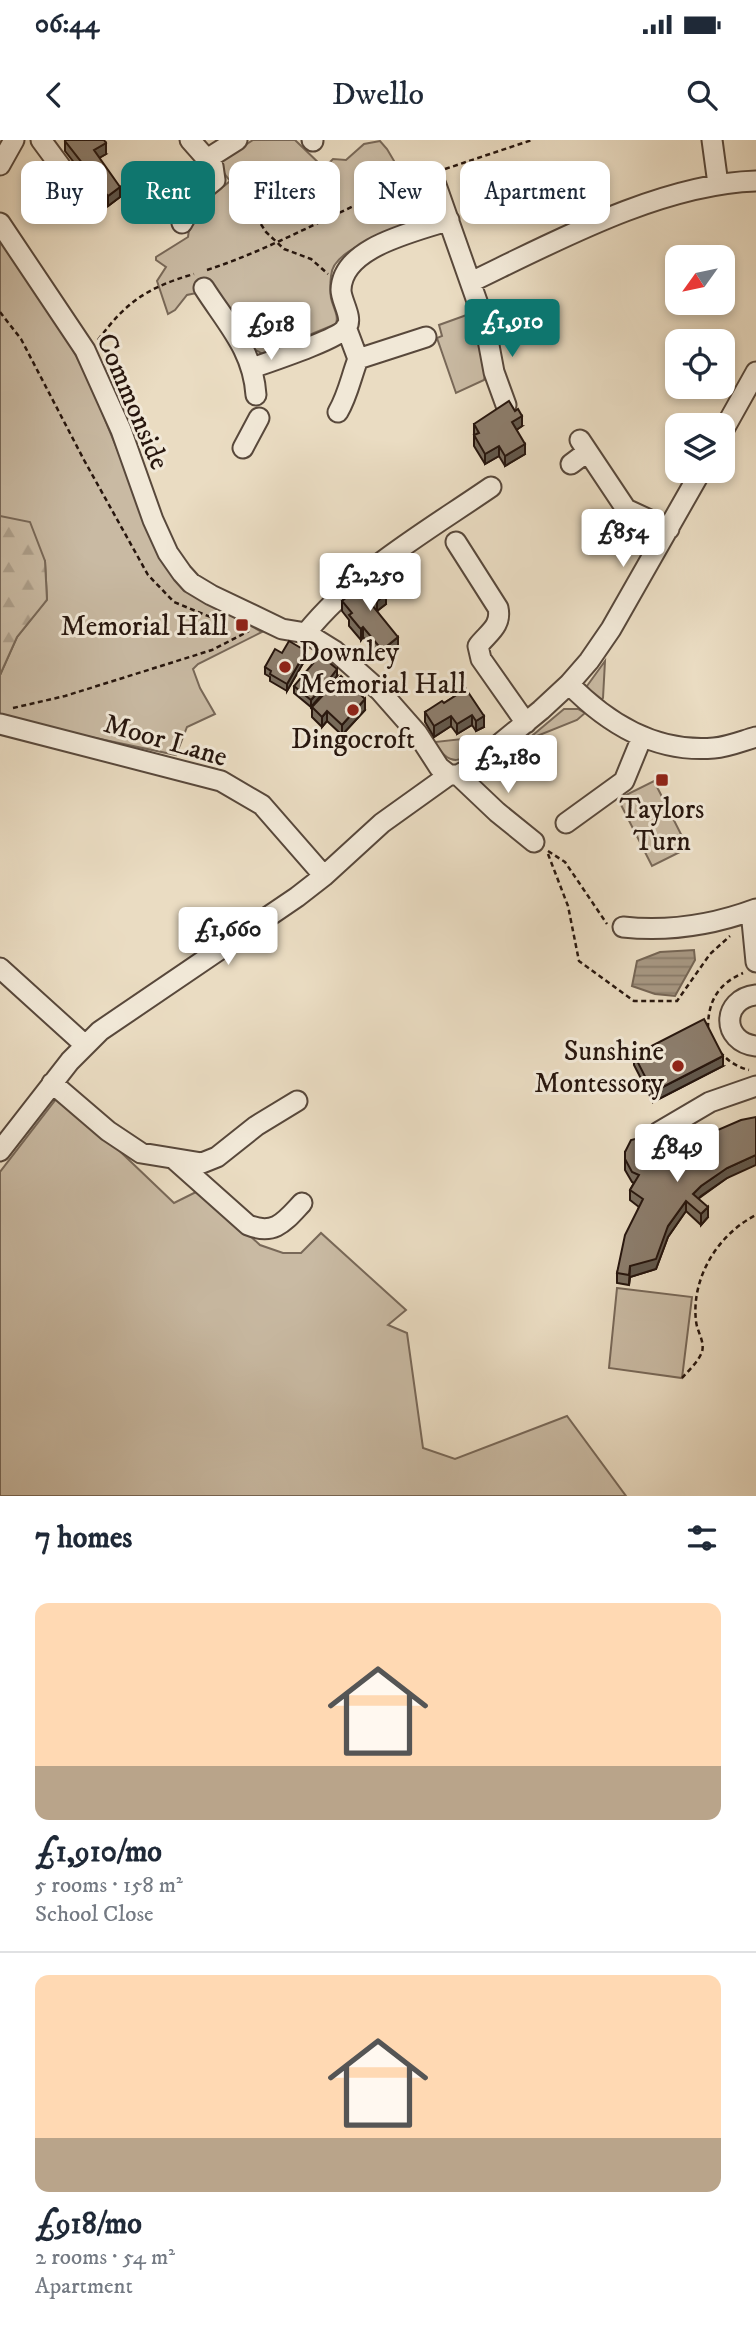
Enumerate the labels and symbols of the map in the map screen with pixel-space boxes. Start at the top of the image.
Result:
north arrow [665,245,735,315]
pin: £1,910 [455,300,569,359]
pin: £918 [230,302,312,362]
street label: Commonside [88,328,177,475]
pin: £854 [582,510,664,569]
pin: £2,250 [313,554,427,613]
place label: Memorial Hall [61,609,229,644]
marker: Memorial Hall [234,617,250,633]
place label: Downley Memorial Hall [299,635,467,702]
marker: Downley Memorial Hall [277,659,293,675]
marker: Dingocroft [345,702,361,718]
street label: Moor Lane [100,706,231,775]
place label: Dingocroft [291,722,415,757]
pin: £2,180 [451,736,565,795]
marker: Taylors Turn [654,772,670,788]
place label: Taylors Turn [620,792,704,859]
pin: £1,660 [171,908,285,967]
place label: Sunshine Montessory [534,1034,665,1101]
marker: Sunshine Montessory [670,1058,686,1074]
pin: £849 [636,1124,718,1184]

